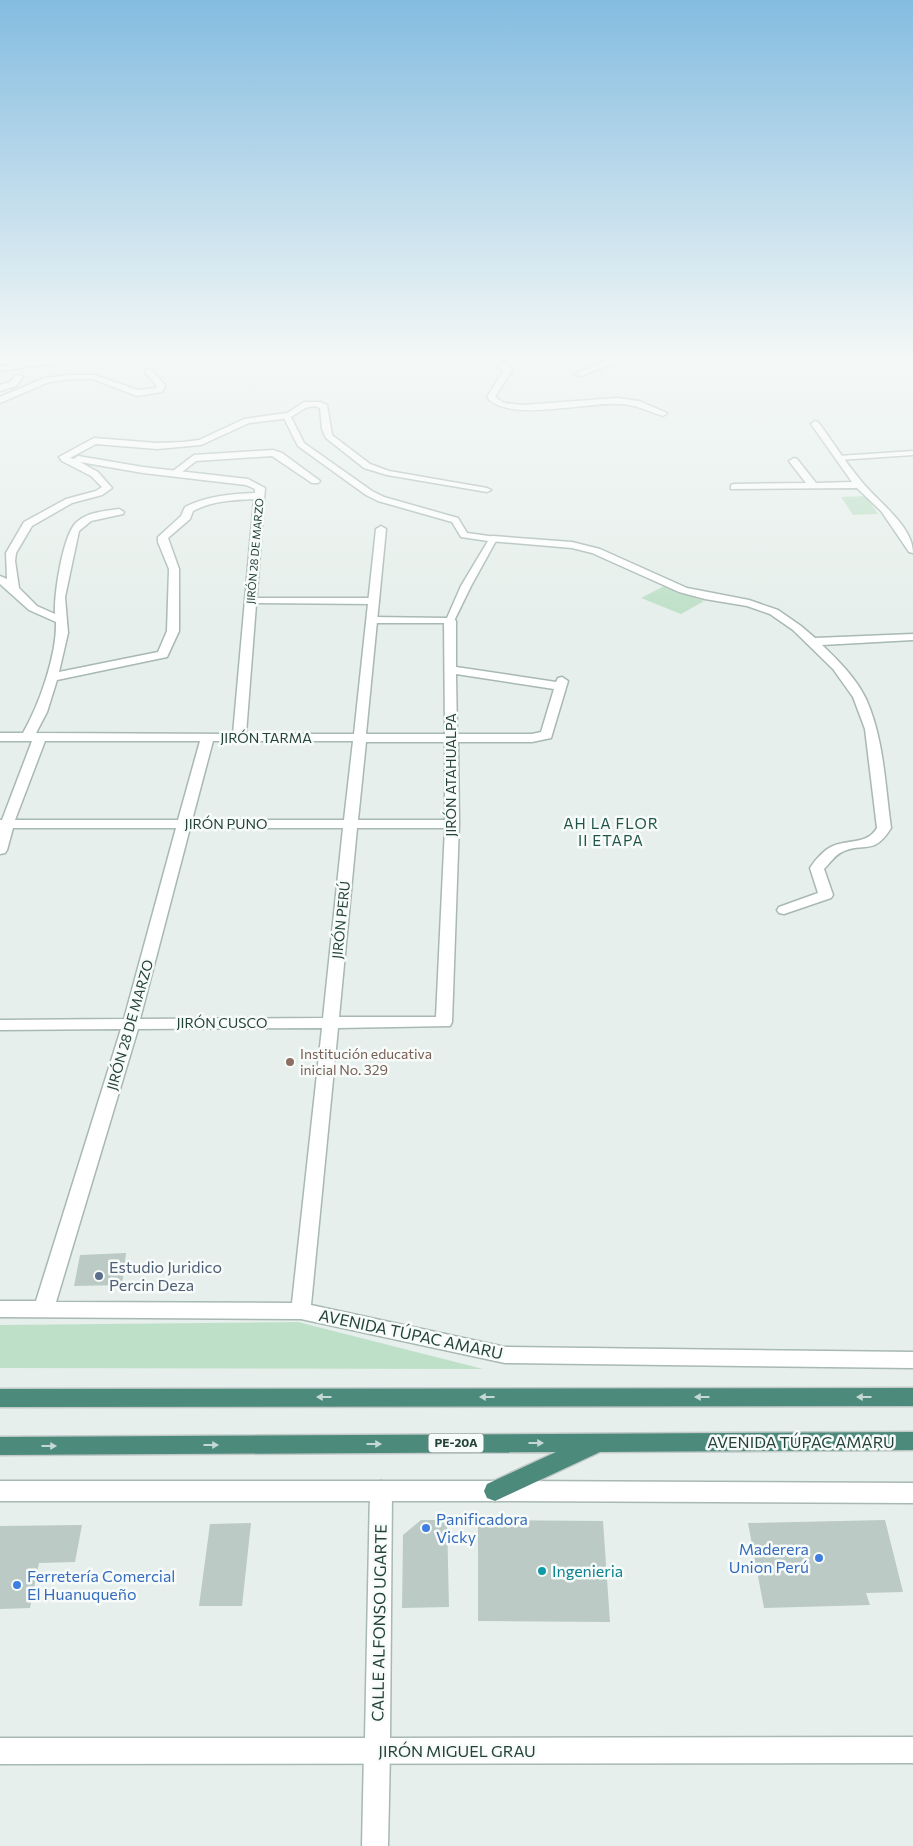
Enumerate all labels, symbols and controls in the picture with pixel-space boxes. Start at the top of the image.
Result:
street label: JIRÓN 28 DE MARZO [242,497,267,604]
street label: JIRÓN ATAHUALPA [442,713,459,837]
street label: JIRÓN TARMA [220,729,312,746]
district label: AH LA FLOR II ETAPA [563,814,659,849]
street label: JIRÓN PUNO [185,815,267,832]
street label: JIRÓN PERÚ [328,880,353,960]
street label: JIRÓN 28 DE MARZO [103,958,156,1092]
street label: JIRÓN CUSCO [177,1014,267,1031]
place label: Institución educativa inicial No. 329 [300,1045,432,1078]
marker: Institución educativa inicial No. 329 [284,1056,296,1068]
place label: Estudio Juridico Percin Deza [109,1257,222,1294]
marker: Estudio Juridico Percin Deza [93,1270,105,1282]
street label: AVENIDA TÚPAC AMARU [317,1305,505,1362]
one-way arrow [316,1393,332,1401]
one-way arrow [479,1393,495,1401]
one-way arrow [694,1393,710,1401]
one-way arrow [856,1393,872,1401]
street label: AVENIDA TÚPAC AMARU [707,1432,895,1451]
road number: PE-20A [428,1434,484,1452]
one-way arrow [528,1439,544,1447]
one-way arrow [366,1440,382,1448]
one-way arrow [203,1441,219,1449]
one-way arrow [41,1442,57,1450]
place label: Panificadora Vicky [436,1509,528,1546]
marker: Panificadora Vicky [420,1522,432,1534]
street label: CALLE ALFONSO UGARTE [367,1524,390,1722]
place label: Maderera Union Perú [729,1539,809,1576]
marker: Maderera Union Perú [813,1552,825,1564]
place label: Ingenieria [552,1561,623,1580]
marker: Ingenieria [536,1565,548,1577]
place label: Ferretería Comercial El Huanuqueño [27,1566,175,1603]
marker: Ferretería Comercial El Huanuqueño [11,1579,23,1591]
street label: JIRÓN MIGUEL GRAU [378,1741,536,1760]

